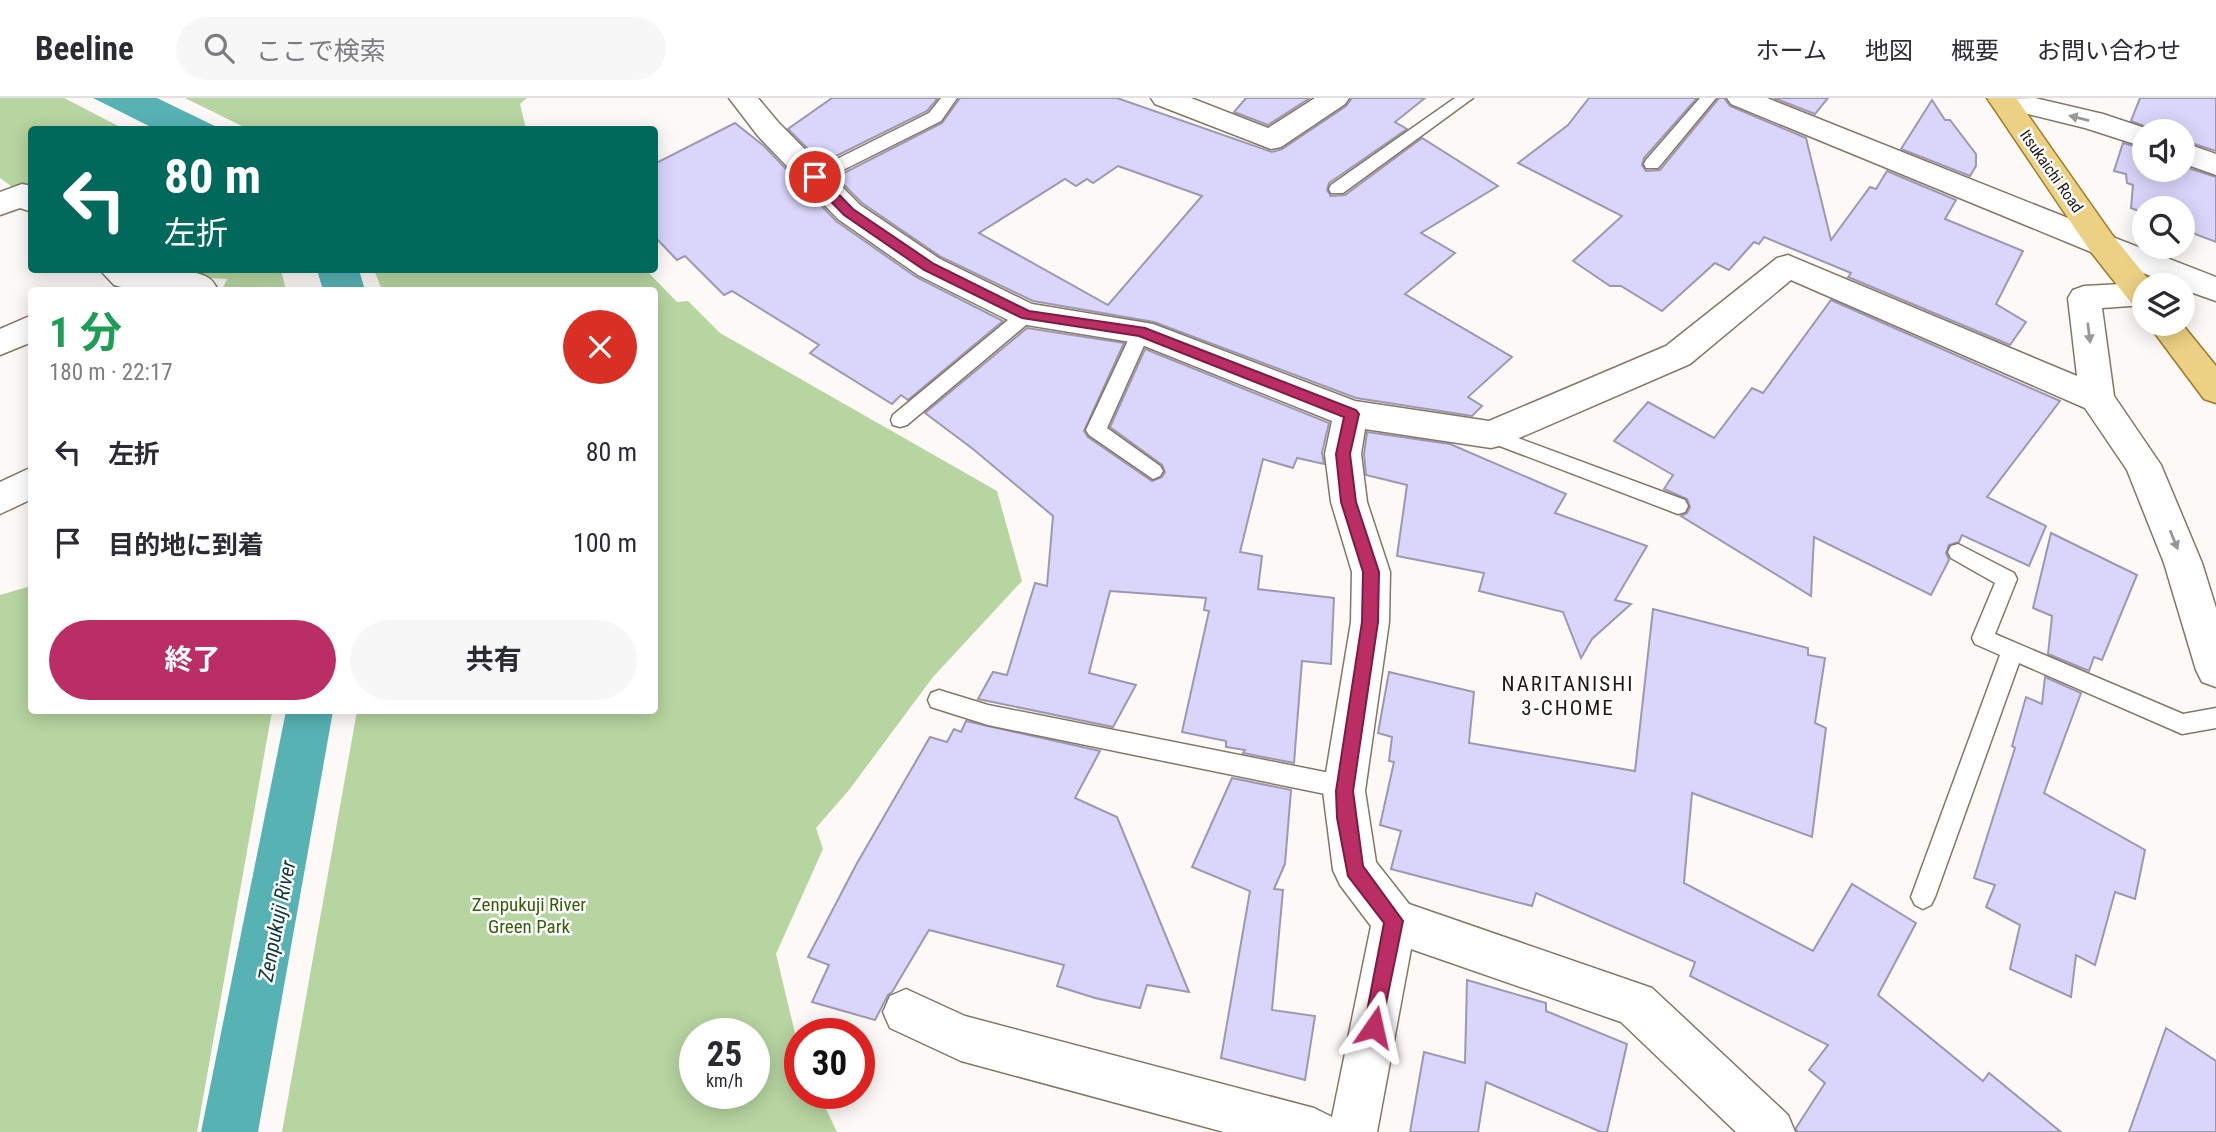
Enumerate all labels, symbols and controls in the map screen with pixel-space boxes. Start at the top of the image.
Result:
search box [176,17,666,80]
text: Beeline [35,29,134,68]
icon: search [200,29,238,67]
text: ここで検索 [256,36,386,66]
text: ホーム [1756,37,1827,65]
text: 地図 [1865,37,1913,65]
text: 概要 [1951,37,1999,65]
text: お問い合わせ [2037,37,2181,65]
one-way arrow [2068,112,2090,123]
map controls [2132,119,2195,336]
button: sound [2132,119,2195,182]
street label: Itsukaichi Road [2016,126,2087,216]
pin [785,147,845,207]
text: 80 m [164,148,261,205]
icon: left [49,154,140,245]
icon: arrive [796,158,834,196]
button: search [2132,196,2195,259]
text: 左折 [164,214,228,252]
button: layers [2132,273,2195,336]
text: 1 分 [49,308,122,357]
button: close [563,310,637,384]
one-way arrow [2083,322,2094,344]
text: 180 m · 22:17 [49,359,173,386]
icon: left [49,433,87,471]
text: 80 m [586,437,637,467]
text: 左折 [108,439,160,469]
icon: arrive [49,524,87,562]
text: 100 m [573,528,637,558]
one-way arrow [2169,529,2180,550]
text: 目的地に到着 [108,530,264,560]
button: 終了 [49,620,336,700]
button: 共有 [350,620,637,700]
district label: NARITANISHI 3-CHOME [1501,672,1635,720]
water label: Zenpukuji River [253,858,301,984]
park label: Zenpukuji River Green Park [472,893,586,938]
position arrow [1337,990,1411,1064]
speed limit sign: 30 [784,1018,875,1109]
text: 25 [707,1034,742,1075]
text: km/h [706,1070,743,1091]

